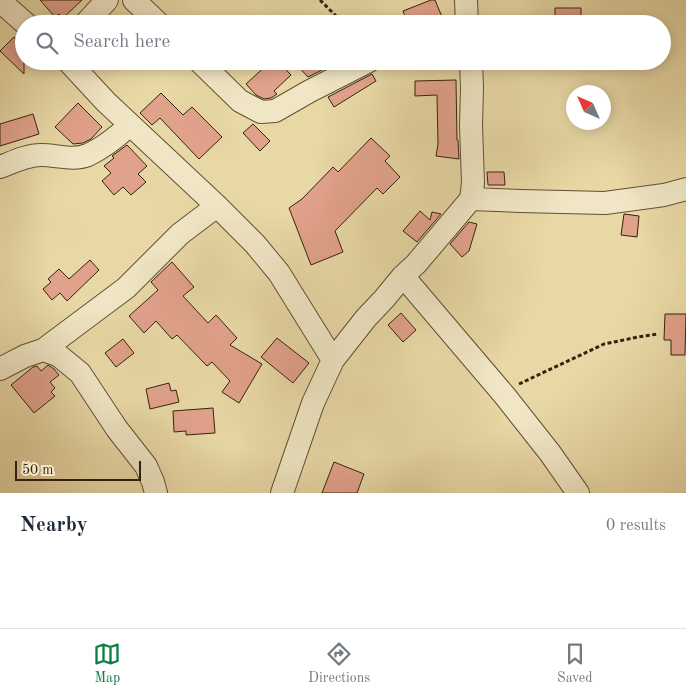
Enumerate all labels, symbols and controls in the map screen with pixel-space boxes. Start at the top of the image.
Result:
search box [15,15,671,70]
icon: search [33,29,61,57]
text: Search here [73,33,170,52]
north arrow [566,85,611,130]
scale bar [15,458,141,481]
text: 50 m [22,463,53,477]
text: Nearby [20,515,88,536]
text: 0 results [606,518,666,534]
tab: Map [93,640,121,687]
tab: Directions [308,640,370,687]
tab: Saved [557,640,593,687]

